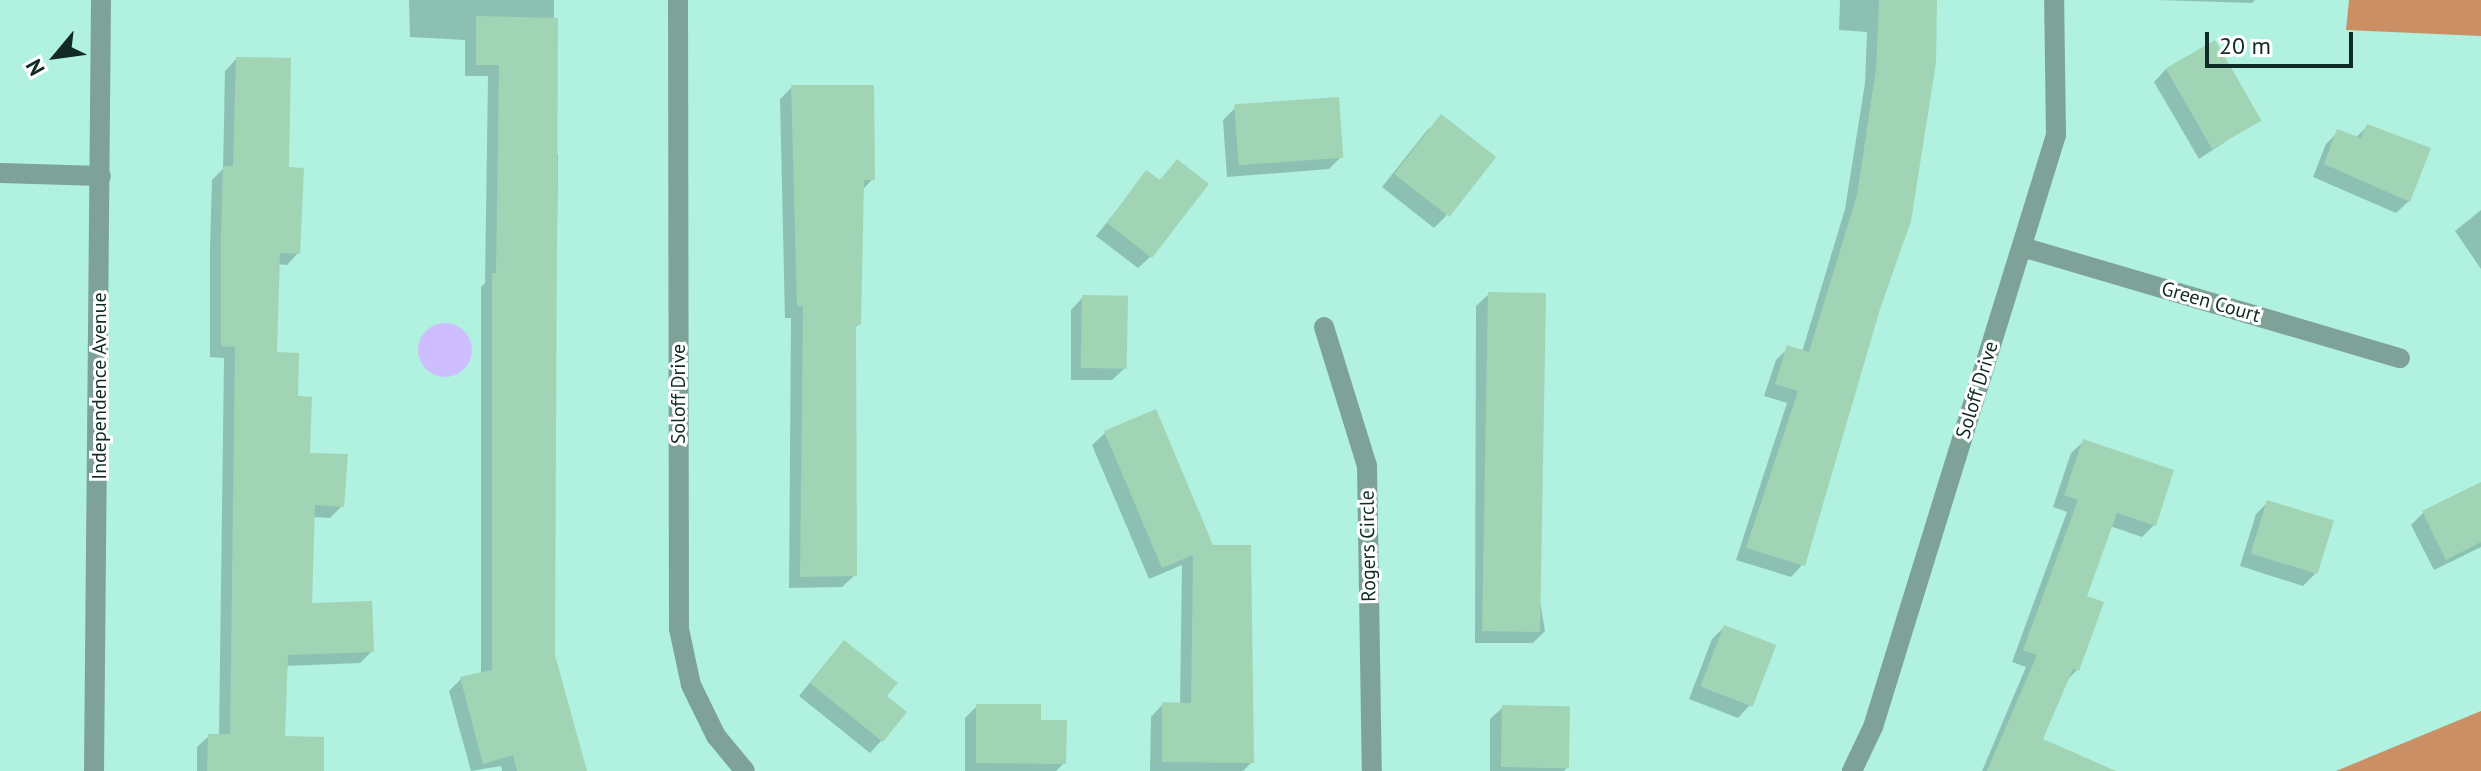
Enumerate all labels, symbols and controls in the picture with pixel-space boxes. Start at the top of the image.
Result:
north arrow [16,16,96,96]
scale bar [2209,16,2357,66]
text: 20 m [2219,30,2271,61]
text: N [19,55,51,81]
street label: Green Court [2159,276,2263,328]
street label: Independence Avenue [87,292,111,480]
street label: Soloff Drive [1951,338,2003,442]
street label: Soloff Drive [666,344,690,444]
street label: Rogers Circle [1355,490,1381,602]

